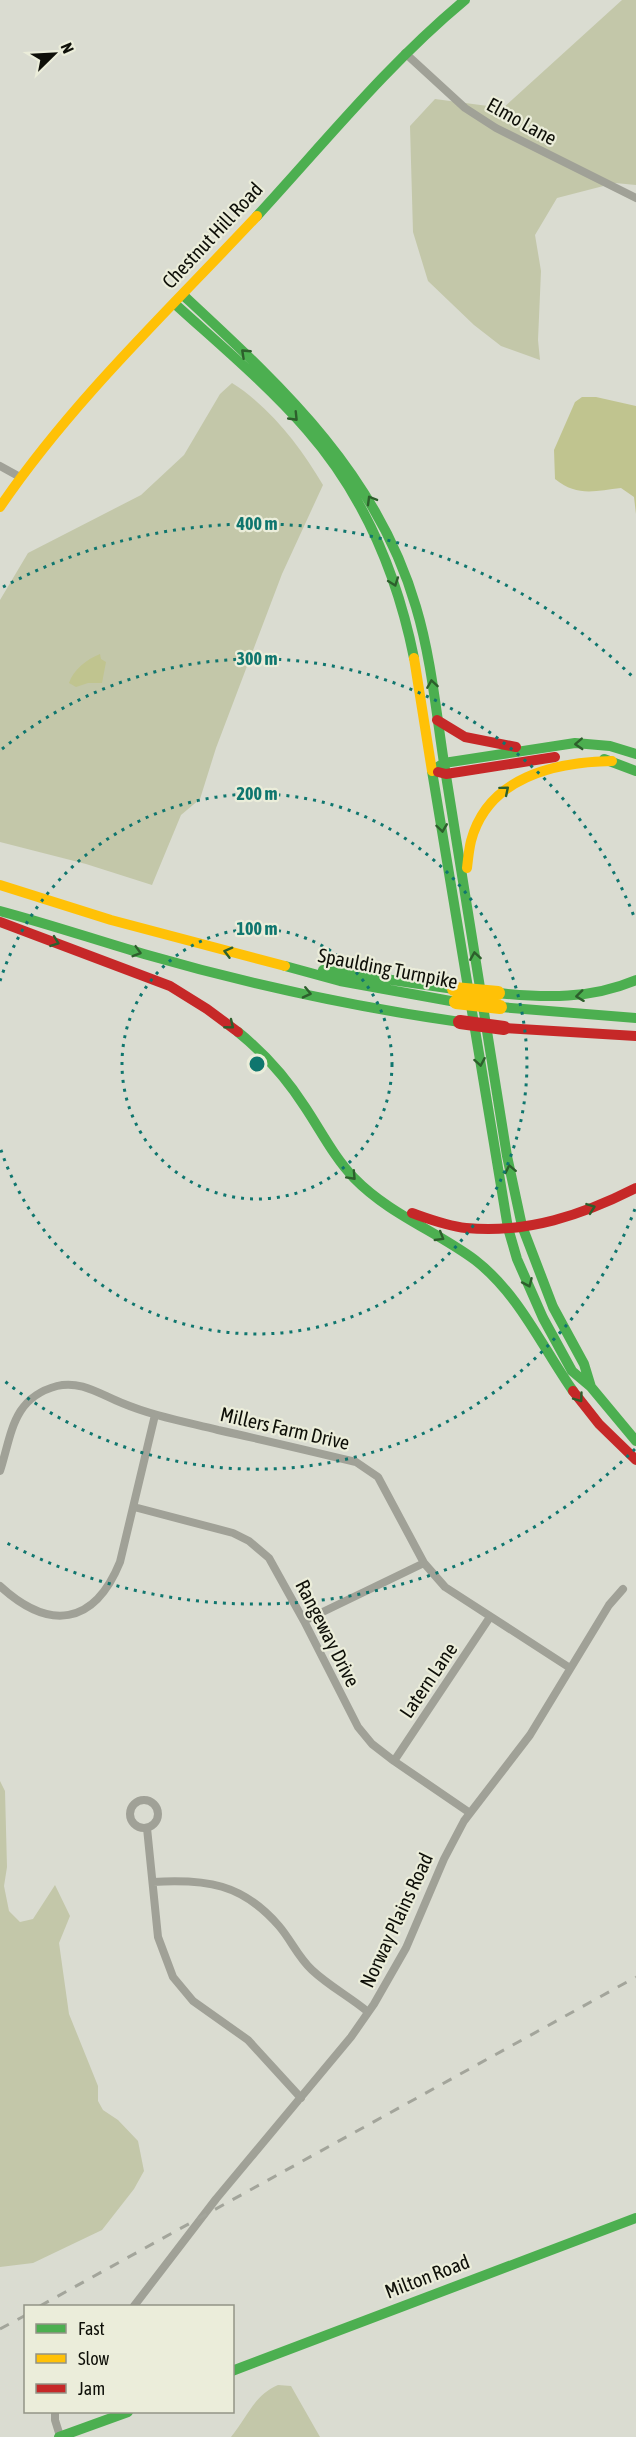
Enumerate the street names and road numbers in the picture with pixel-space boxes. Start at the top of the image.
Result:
street label: Elmo Lane [483,92,561,150]
street label: Chestnut Hill Road [157,177,267,293]
street label: Spaulding Turnpike [316,943,460,993]
street label: Millers Farm Drive [218,1402,352,1454]
street label: Rangeway Drive [291,1576,365,1690]
street label: Latern Lane [394,1638,462,1722]
street label: Norway Plains Road [355,1849,437,1991]
street label: Milton Road [381,2249,473,2303]

